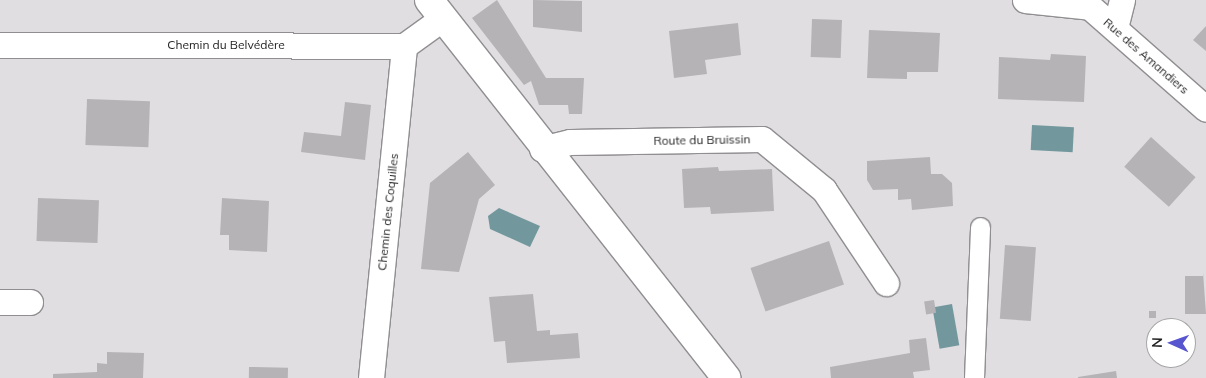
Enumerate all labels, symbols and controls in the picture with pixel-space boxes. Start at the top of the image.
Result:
street label: Rue des Amandiers [1100,15,1192,97]
street label: Chemin du Belvédère [167,38,285,52]
street label: Route du Bruissin [653,132,751,148]
street label: Chemin des Coquilles [375,153,401,271]
north arrow [1146,318,1196,368]
text: N [1148,337,1166,348]

